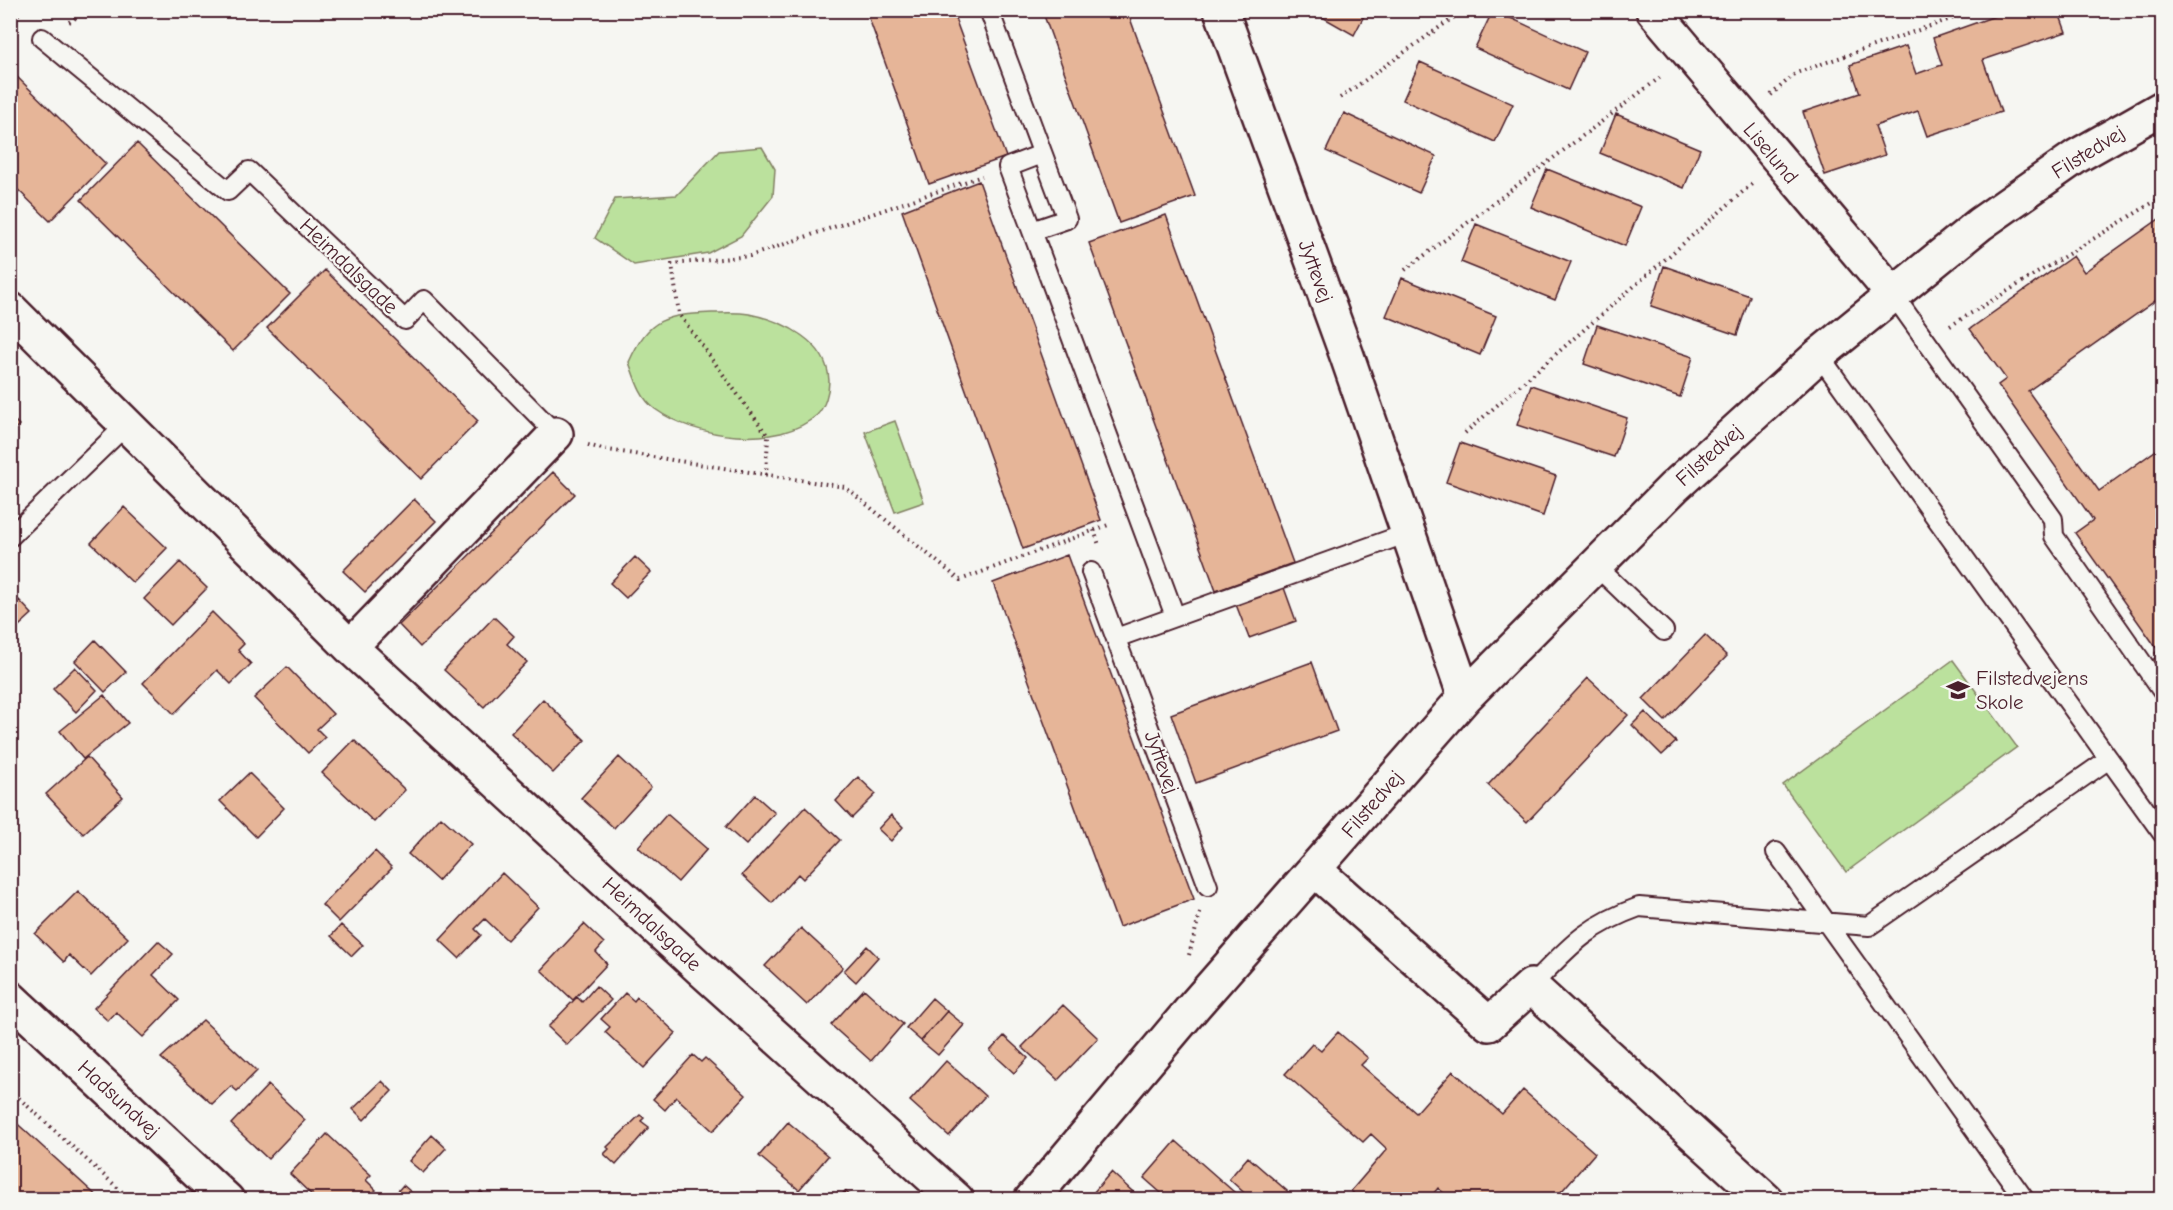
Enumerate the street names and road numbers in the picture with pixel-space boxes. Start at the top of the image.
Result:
street label: Liselund [1738,117,1804,189]
street label: Filstedvej [2047,120,2129,184]
street label: Heimdalsgade [295,213,403,319]
street label: Jyttevej [1294,236,1338,306]
street label: Filstedvej [1671,419,1747,491]
street label: Jyttevej [1140,727,1184,797]
street label: Filstedvej [1336,766,1408,842]
street label: Heimdalsgade [597,872,707,976]
street label: Hadsundvej [73,1055,165,1143]

